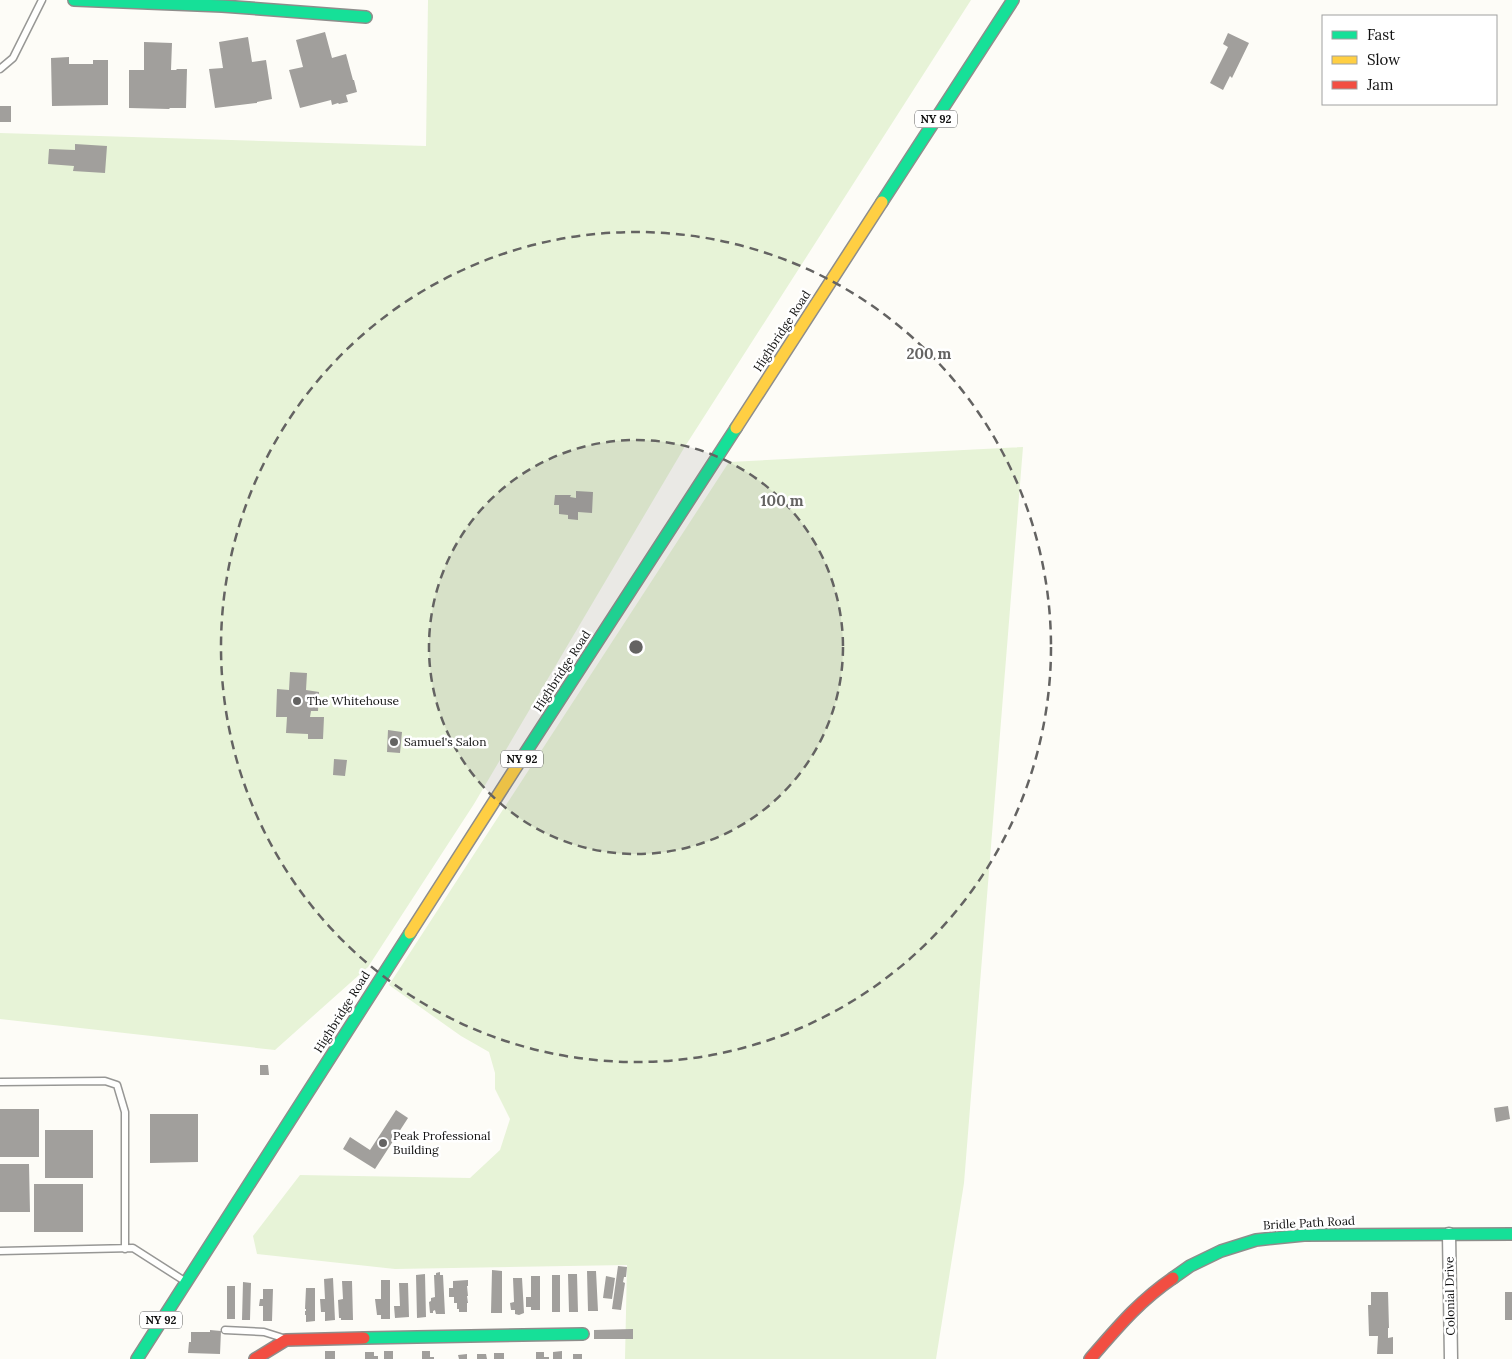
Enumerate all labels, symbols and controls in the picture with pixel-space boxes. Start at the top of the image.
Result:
legend [1322,15,1497,105]
text: Fast [1367,25,1395,44]
text: Slow [1367,50,1400,69]
text: Jam [1366,75,1394,94]
road number: NY 92 [915,110,957,128]
street label: Highbridge Road [750,287,813,374]
text: 200 m [907,344,952,363]
text: 100 m [761,491,804,510]
street label: Highbridge Road [530,627,593,714]
centre of rings [627,638,645,656]
place label: The Whitehouse [307,693,400,708]
marker: The Whitehouse [291,695,303,707]
place label: Samuel's Salon [404,734,486,749]
marker: Samuel's Salon [388,736,400,748]
road number: NY 92 [501,751,543,768]
street label: Highbridge Road [310,968,373,1055]
place label: Peak Professional Building [393,1128,491,1157]
marker: Peak Professional Building [377,1137,389,1149]
street label: Bridle Path Road [1263,1213,1355,1232]
street label: Colonial Drive [1441,1256,1458,1336]
road number: NY 92 [140,1312,182,1328]

